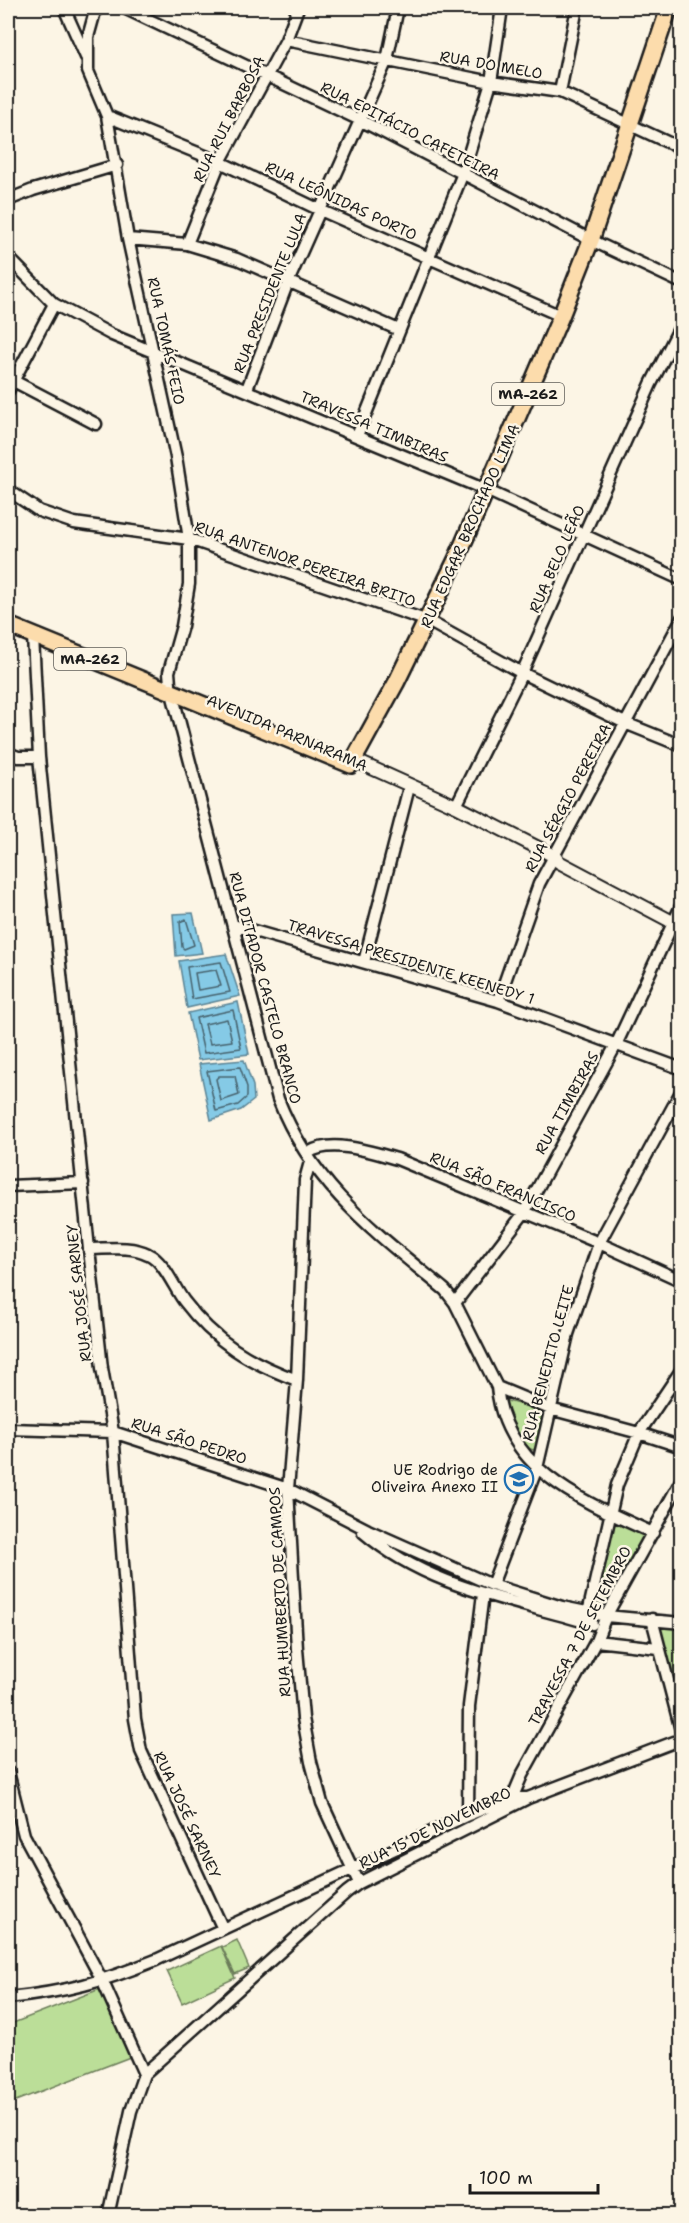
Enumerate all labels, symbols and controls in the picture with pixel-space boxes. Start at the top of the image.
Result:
street label: RUA DO MELO [438,46,544,84]
street label: RUA RUI BARBOSA [189,52,270,186]
street label: RUA EPITÁCIO CAFETEIRA [317,76,503,185]
street label: RUA LEÔNIDAS PORTO [262,156,421,245]
street label: RUA PRESIDENTE LULA [229,210,311,376]
street label: RUA TOMÁS FEIO [143,275,190,407]
road number: MA-262 [492,383,564,405]
street label: TRAVESSA TIMBIRAS [297,387,451,467]
street label: RUA EDGAR BROCHADO LIMA [416,421,524,631]
street label: RUA BELO LEÃO [522,501,590,616]
street label: RUA ANTENOR PEREIRA BRITO [192,517,418,611]
road number: MA-262 [54,648,126,670]
street label: AVENIDA PARNARAMA [204,690,371,776]
street label: RUA SÉRGIO PEREIRA [519,720,616,876]
street label: RUA DITADOR CASTELO BRANCO [224,870,306,1106]
street label: TRAVESSA PRESIDENTE KEENEDY 1 [285,915,537,1009]
street label: RUA TIMBIRAS [530,1048,604,1158]
street label: RUA SÃO FRANCISCO [427,1145,580,1227]
street label: RUA JOSÉ SARNEY [61,1223,96,1363]
street label: RUA BENEDITO LEITE [518,1283,578,1443]
street label: RUA SÃO PEDRO [129,1411,250,1469]
place label: UE Rodrigo de Oliveira Anexo II [371,1460,498,1497]
school or university icon: UE Rodrigo de Oliveira Anexo II [503,1463,535,1495]
street label: RUA HUMBERTO DE CAMPOS [265,1486,295,1698]
street label: TRAVESSA 7 DE SETEMBRO [524,1543,636,1729]
street label: RUA JOSÉ SARNEY [149,1748,226,1882]
street label: RUA 15 DE NOVEMBRO [356,1782,514,1874]
scale bar [470,2157,598,2195]
text: 100 m [479,2166,533,2190]

